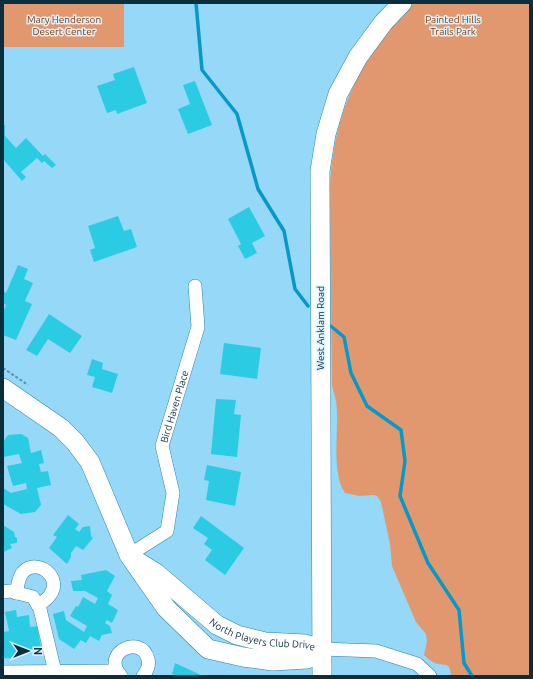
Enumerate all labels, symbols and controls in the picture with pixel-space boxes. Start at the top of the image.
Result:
park label: Mary Henderson Desert Center [27,14,101,37]
park label: Painted Hills Trails Park [425,14,481,37]
street label: West Anklam Road [315,286,326,370]
street label: Bird Haven Place [158,369,191,444]
street label: North Players Club Drive [207,616,316,653]
north arrow [8,631,48,671]
text: N [32,647,44,655]

